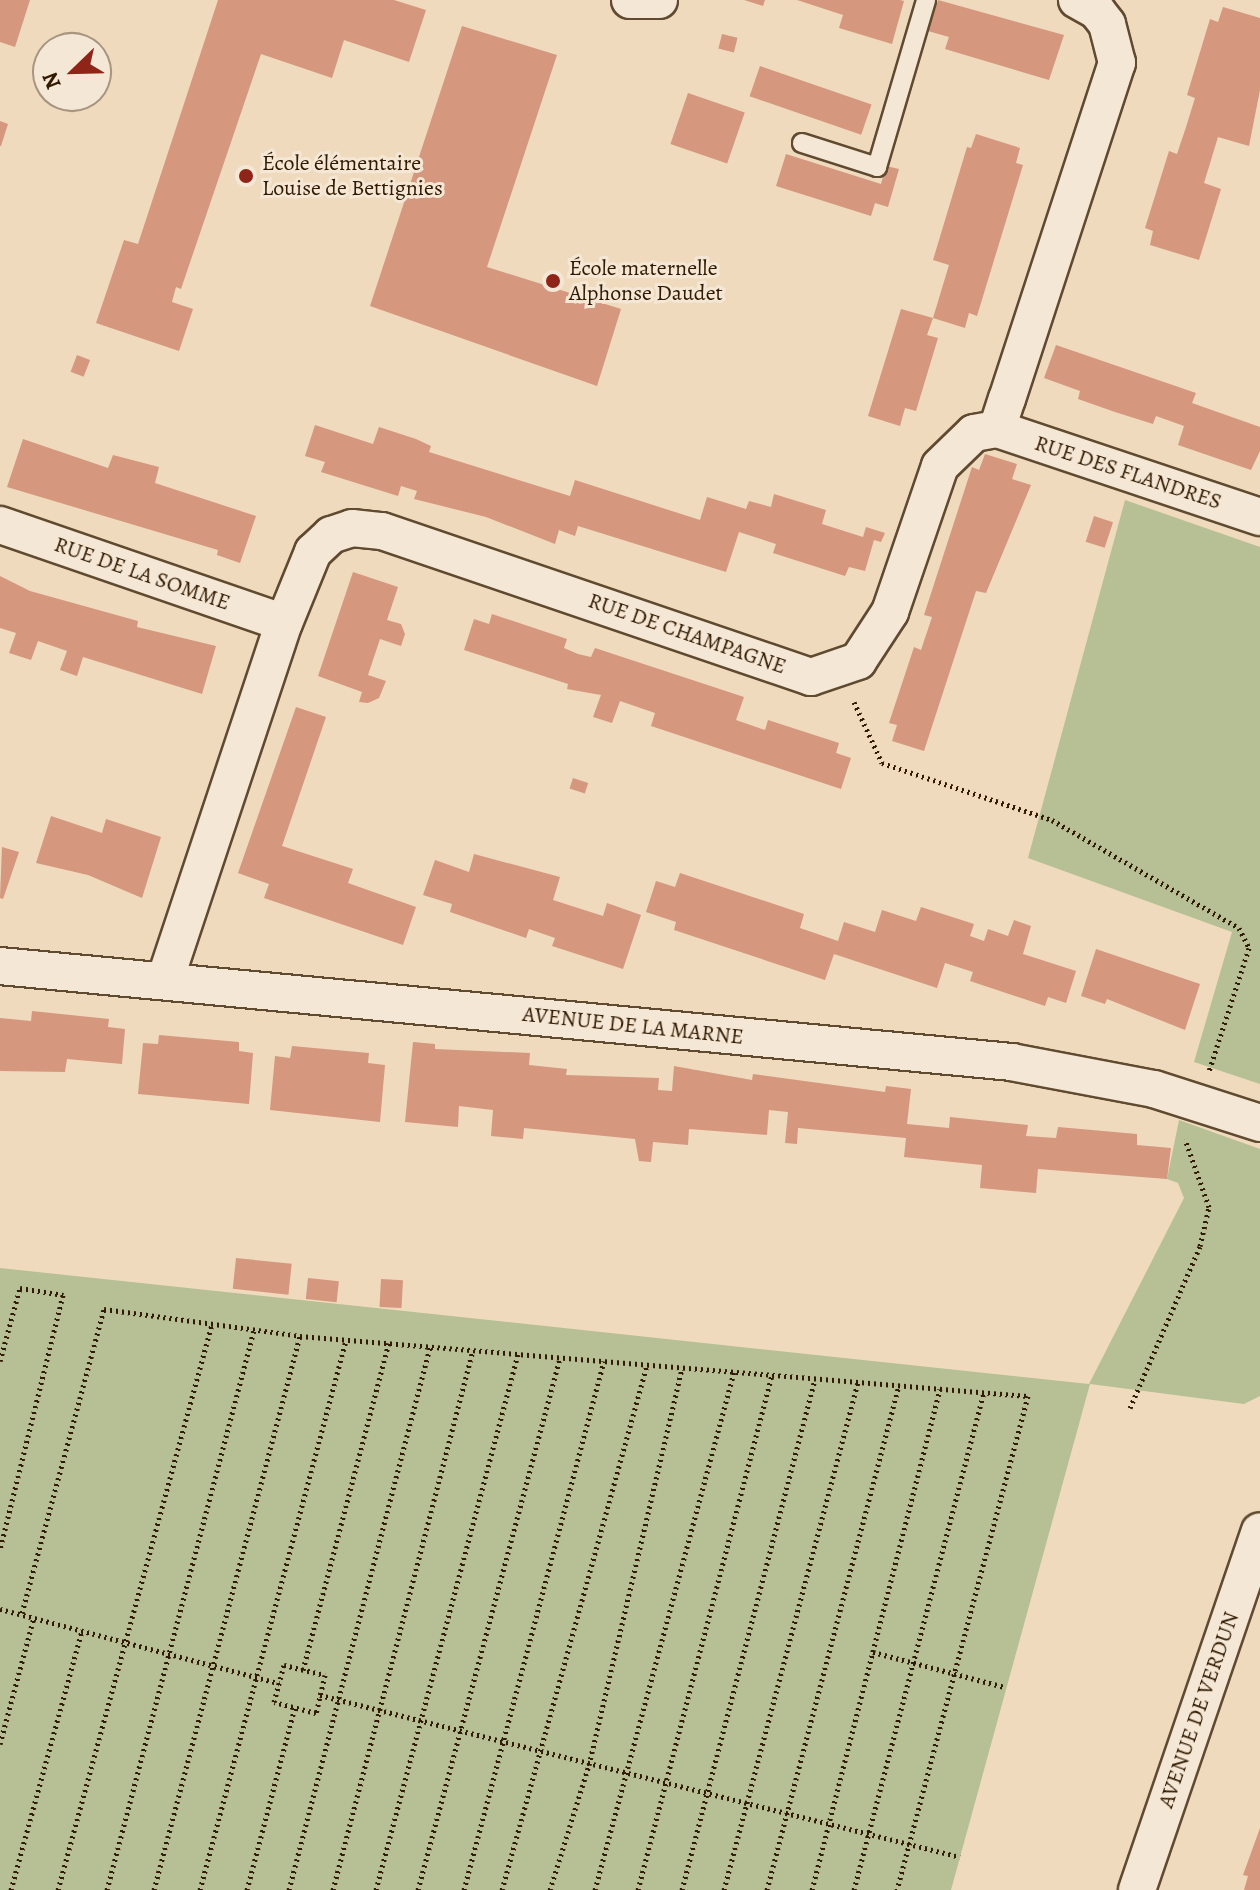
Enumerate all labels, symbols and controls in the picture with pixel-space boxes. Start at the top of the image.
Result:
north arrow [32,32,112,112]
text: N [35,67,69,94]
place label: École élémentaire Louise de Bettignies [262,150,443,202]
marker: École élémentaire Louise de Bettignies [237,167,255,185]
place label: École maternelle Alphonse Daudet [569,255,723,306]
marker: École maternelle Alphonse Daudet [544,272,562,290]
street label: RUE DES FLANDRES [1031,430,1225,516]
street label: RUE DE LA SOMME [51,532,233,616]
street label: RUE DE CHAMPAGNE [585,588,789,680]
street label: AVENUE DE LA MARNE [521,1001,745,1051]
street label: AVENUE DE VERDUN [1153,1609,1245,1811]

